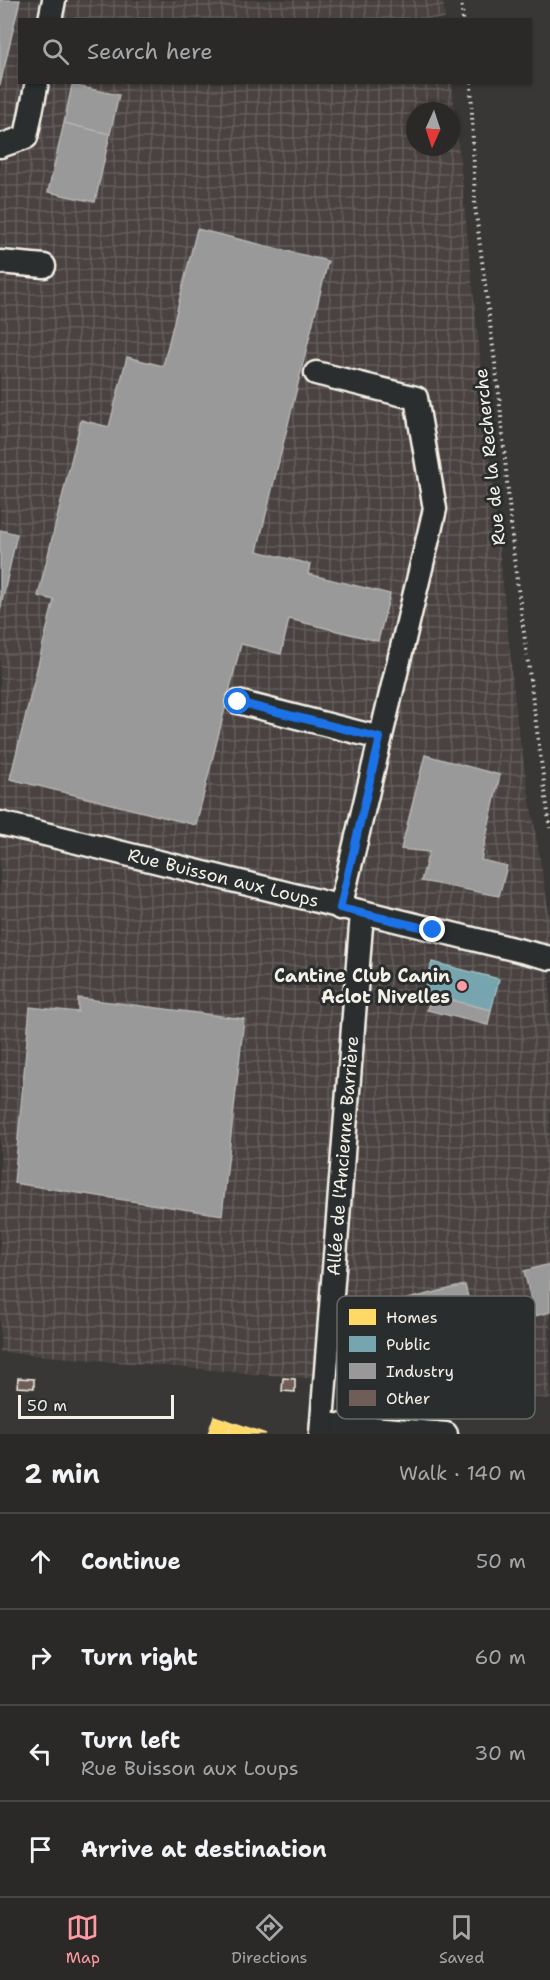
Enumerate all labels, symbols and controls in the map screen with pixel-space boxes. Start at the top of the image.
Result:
search box [18,18,532,84]
icon: search [39,35,72,68]
text: Search here [87,37,213,66]
north arrow [406,102,460,156]
street label: Rue de la Recherche [469,367,511,547]
route start [224,688,250,714]
street label: Rue Buisson aux Loups [125,843,321,913]
route end [419,916,445,942]
place label: Cantine Club Canin Aclot Nivelles [274,964,450,1009]
marker: Cantine Club Canin Aclot Nivelles [455,979,469,993]
street label: Allée de l'Ancienne Barrière [321,1035,364,1277]
legend [337,1296,535,1419]
text: Homes [386,1307,438,1328]
text: Public [386,1334,431,1355]
text: Industry [386,1361,454,1382]
text: Other [386,1388,430,1409]
scale bar [18,1392,174,1420]
text: 50 m [27,1395,67,1416]
text: 2 min [24,1456,100,1491]
text: Walk · 140 m [399,1460,526,1486]
icon: ahead [24,1545,57,1578]
text: Continue [81,1547,181,1576]
text: 50 m [476,1548,526,1574]
icon: right [24,1641,57,1674]
text: Turn right [81,1643,198,1672]
text: 60 m [474,1644,526,1670]
text: Turn left [81,1726,180,1755]
icon: left [24,1737,57,1770]
text: 30 m [474,1740,526,1766]
text: Rue Buisson aux Loups [81,1755,299,1781]
icon: arrive [24,1833,57,1866]
text: Arrive at destination [81,1835,327,1864]
tab: Map [66,1911,100,1968]
tab: Directions [231,1911,308,1968]
tab: Saved [439,1911,484,1968]

